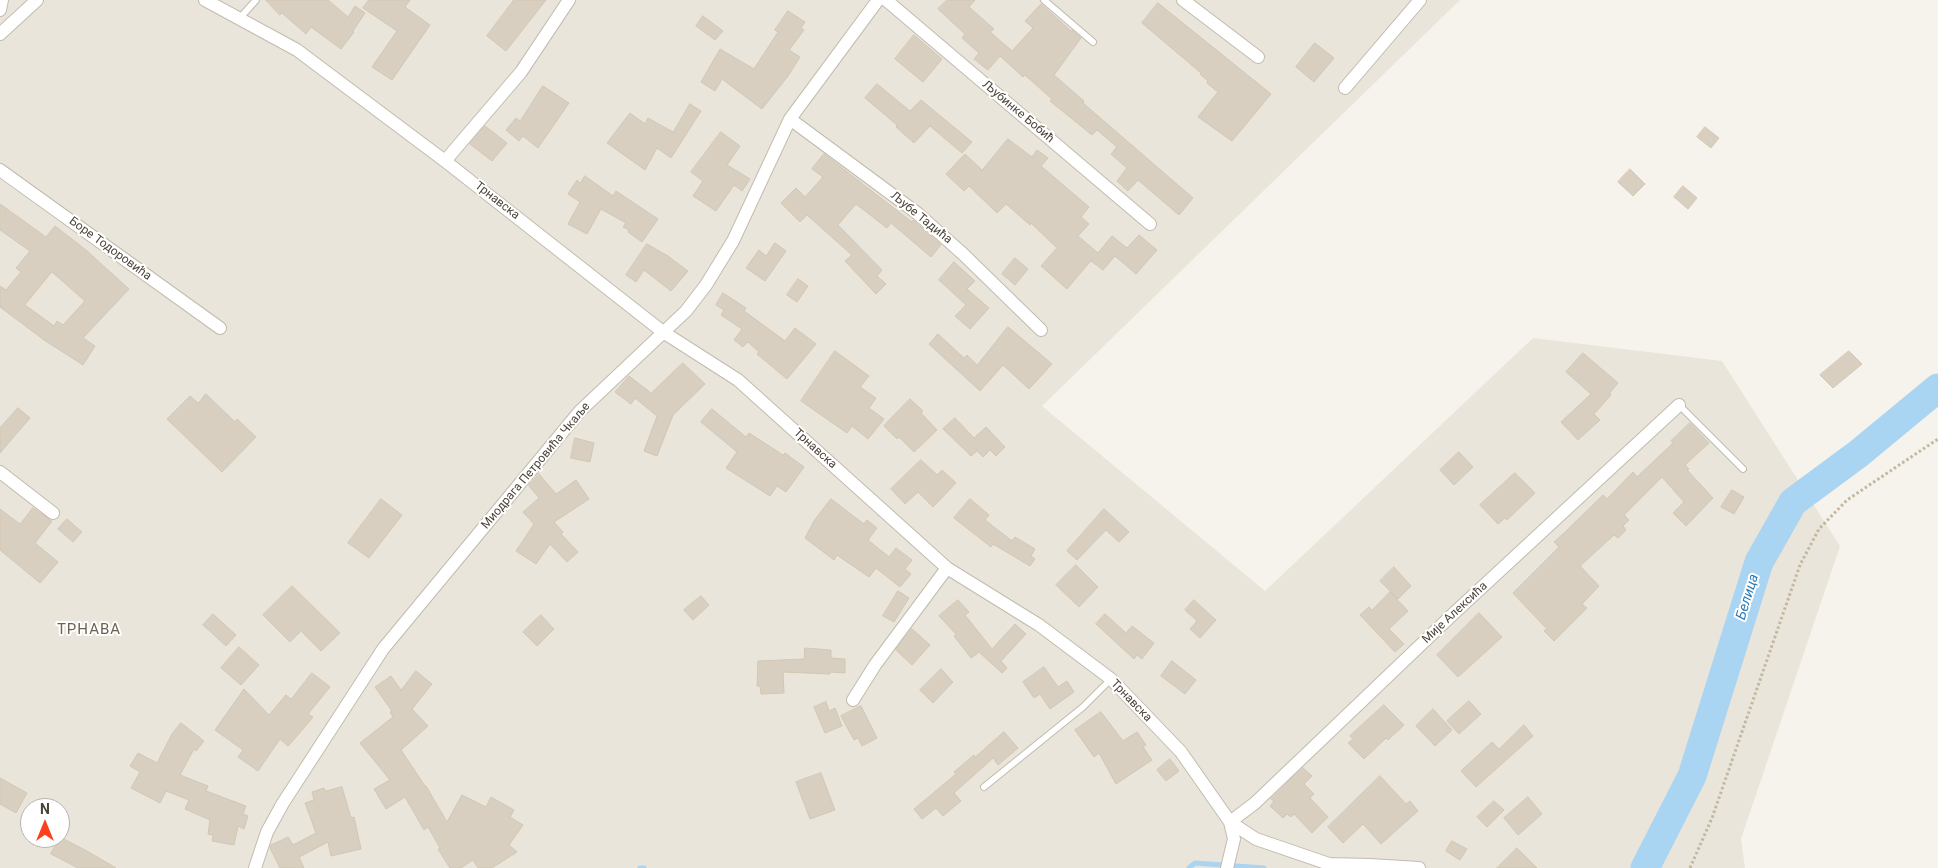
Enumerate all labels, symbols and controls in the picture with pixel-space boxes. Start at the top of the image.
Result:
street label: Љубинке Бобић [979,78,1057,146]
street label: Трнавска [472,179,522,223]
street label: Љубе Тадића [887,189,955,247]
street label: Боре Тодоровића [66,214,154,284]
street label: Миодрага Петровића Чкаље [479,400,593,532]
street label: Трнавска [791,426,839,472]
water label: Белица [1733,572,1763,622]
street label: Мије Алексића [1419,579,1491,647]
district label: ТРНАВА [56,621,122,639]
street label: Трнавска [1107,677,1155,725]
north arrow [20,798,70,848]
text: N [40,801,50,817]

